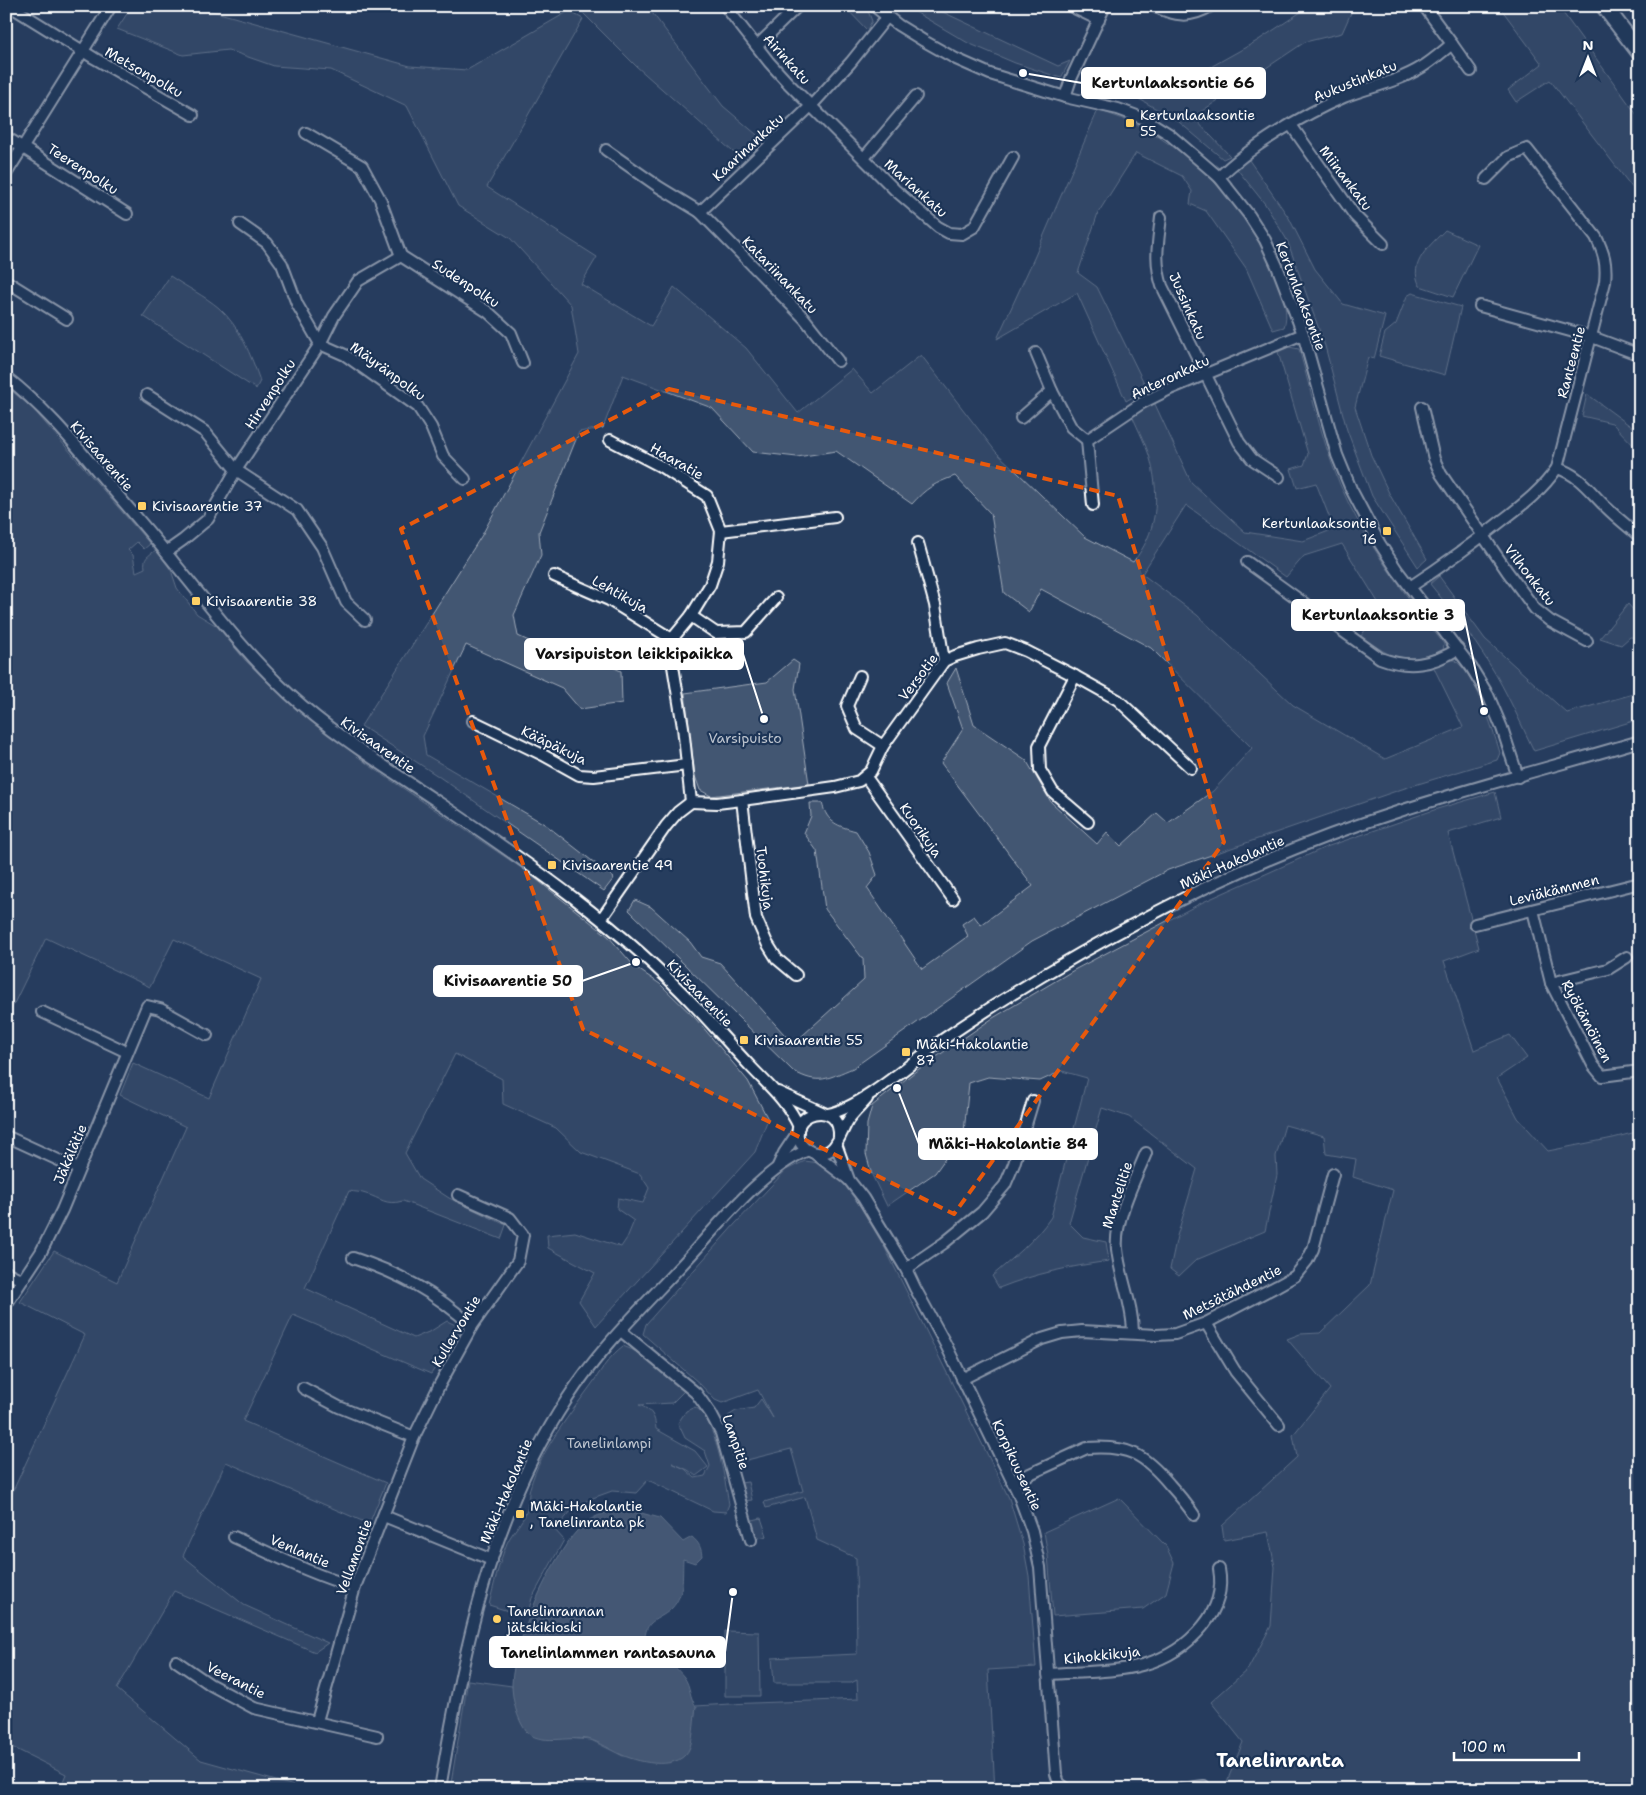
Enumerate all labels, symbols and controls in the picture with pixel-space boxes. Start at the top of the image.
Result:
street label: Airinkatu [759,30,815,88]
north arrow [1564,32,1614,82]
text: N [1582,36,1594,54]
street label: Metsonpolku [102,42,186,102]
street label: Aukustinkatu [1311,56,1399,106]
callout: Kertunlaaksontie 66 [1082,68,1265,98]
text: Kertunlaaksontie 66 [1092,73,1254,93]
place label: Kertunlaaksontie 55 [1140,106,1255,140]
street label: Kaarinankatu [708,109,788,185]
marker: Kertunlaaksontie 55 [1124,117,1136,129]
street label: Teerenpolku [44,139,122,199]
street label: Miinankatu [1316,142,1376,214]
street label: Mariankatu [881,155,951,221]
street label: Katariinankatu [738,232,822,318]
street label: Kertunlaaksontie [1272,239,1330,353]
street label: Sudenpolku [429,255,503,311]
street label: Jussinkatu [1165,270,1211,342]
street label: Ranteentie [1553,324,1589,400]
street label: Mäyränpolku [347,338,429,404]
street label: Anteronkatu [1128,351,1212,403]
street label: Hirvenpolku [241,355,299,433]
street label: Kivisaarentie [67,417,137,495]
street label: Haaratie [647,438,707,484]
place label: Kivisaarentie 37 [152,497,262,515]
marker: Kivisaarentie 37 [136,500,148,512]
place label: Kertunlaaksontie 16 [1262,514,1377,548]
marker: Kertunlaaksontie 16 [1381,525,1393,537]
street label: Vilhonkatu [1500,541,1560,609]
street label: Lehtikuja [589,571,651,617]
place label: Kivisaarentie 38 [206,592,317,610]
marker: Kivisaarentie 38 [190,595,202,607]
callout: Kertunlaaksontie 3 [1292,600,1464,630]
text: Kertunlaaksontie 3 [1302,605,1454,625]
callout: Varsipuiston leikkipaikka [525,639,743,669]
text: Varsipuiston leikkipaikka [535,644,734,664]
street label: Versotie [894,650,942,704]
street label: Kivisaarentie [337,713,419,777]
street label: Kääpäkuja [518,721,590,769]
park label: Varsipuisto [708,729,782,747]
street label: Kuorikuja [896,799,946,861]
street label: Mäki-Hakolantie [1177,831,1287,893]
street label: Tuohikuja [752,845,778,911]
place label: Kivisaarentie 49 [562,856,673,874]
marker: Kivisaarentie 49 [546,859,558,871]
street label: Leviäkämmen [1507,870,1601,910]
street label: Kivisaarentie [663,955,737,1031]
callout: Kivisaarentie 50 [434,966,582,996]
text: Kivisaarentie 50 [444,971,572,991]
street label: Ryökämöinen [1558,977,1617,1066]
place label: Kivisaarentie 55 [754,1031,863,1049]
marker: Kivisaarentie 55 [738,1034,750,1046]
place label: Mäki-Hakolantie 87 [916,1035,1029,1069]
marker: Mäki-Hakolantie 87 [900,1046,912,1058]
street label: Jäkälätie [49,1121,91,1187]
callout: Mäki-Hakolantie 84 [919,1129,1097,1159]
text: Mäki-Hakolantie 84 [929,1134,1088,1154]
street label: Mantelitie [1098,1159,1136,1231]
street label: Metsätähdentie [1180,1260,1285,1324]
street label: Kullervontie [427,1292,485,1370]
street label: Lampitie [718,1412,754,1472]
street label: Korpikuusentie [988,1417,1046,1514]
park label: Tanelinlampi [566,1434,652,1452]
street label: Mäki-Hakolantie [476,1436,536,1546]
place label: Mäki-Hakolantie , Tanelinranta pk [530,1497,645,1531]
marker: Mäki-Hakolantie , Tanelinranta pk [514,1508,526,1520]
street label: Vellamontie [332,1516,376,1597]
street label: Venlantie [267,1530,333,1572]
place label: Tanelinrannan jätskikioski [506,1602,604,1636]
marker: Tanelinrannan jätskikioski [491,1613,503,1625]
callout: Tanelinlammen rantasauna [490,1637,725,1667]
street label: Kihokkikuja [1063,1642,1141,1668]
text: Tanelinlammen rantasauna [501,1643,716,1663]
street label: Veerantie [203,1657,269,1703]
scale bar [1454,1730,1578,1762]
text: 100 m [1461,1737,1506,1757]
district label: Tanelinranta [1216,1748,1344,1773]

